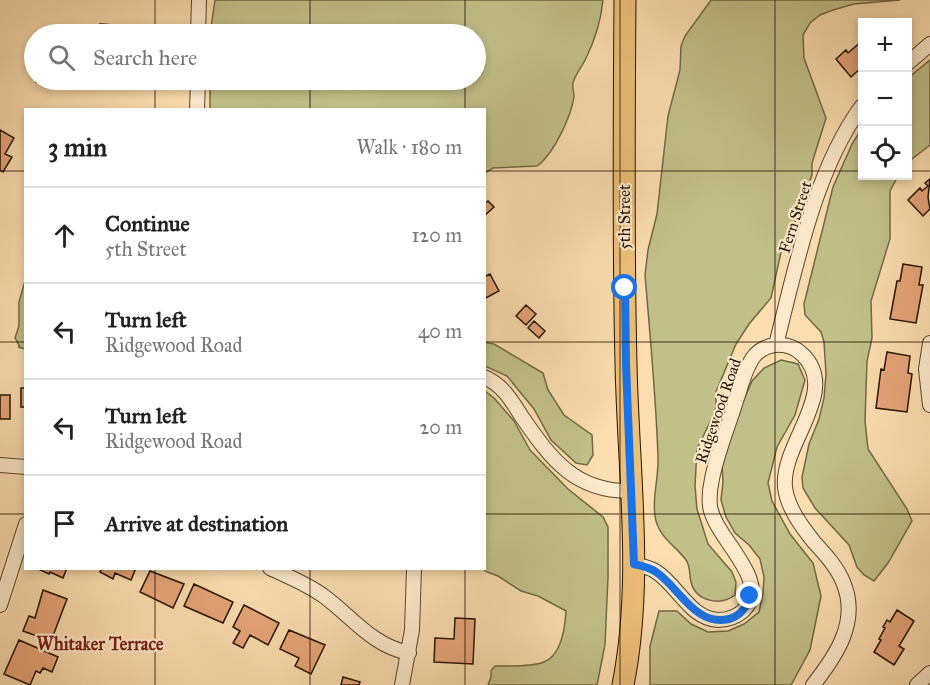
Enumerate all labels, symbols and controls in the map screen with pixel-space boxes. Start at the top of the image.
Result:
map controls [858,18,912,180]
button: + [858,18,912,72]
search box [24,24,486,90]
icon: search [45,41,78,74]
text: Search here [93,44,197,71]
button: − [858,72,912,126]
button: locate [858,126,912,180]
text: 3 min [48,131,107,163]
text: Walk · 180 m [357,135,462,159]
street label: Fern Street [774,178,816,255]
street label: 5th Street [615,184,634,250]
text: Continue [105,210,190,237]
icon: ahead [48,219,81,252]
text: 120 m [411,223,462,247]
text: 5th Street [105,237,186,261]
route start [611,274,637,300]
text: Turn left [105,306,187,333]
icon: left [48,315,81,348]
text: 40 m [418,319,462,343]
text: Ridgewood Road [105,333,243,357]
street label: Ridgewood Road [691,356,746,466]
text: Turn left [105,402,187,429]
icon: left [48,411,81,444]
text: 20 m [419,415,462,439]
text: Ridgewood Road [105,429,243,453]
icon: arrive [48,507,81,540]
text: Arrive at destination [105,510,288,537]
route end [736,582,762,608]
district label: Whitaker Terrace [37,633,164,655]

